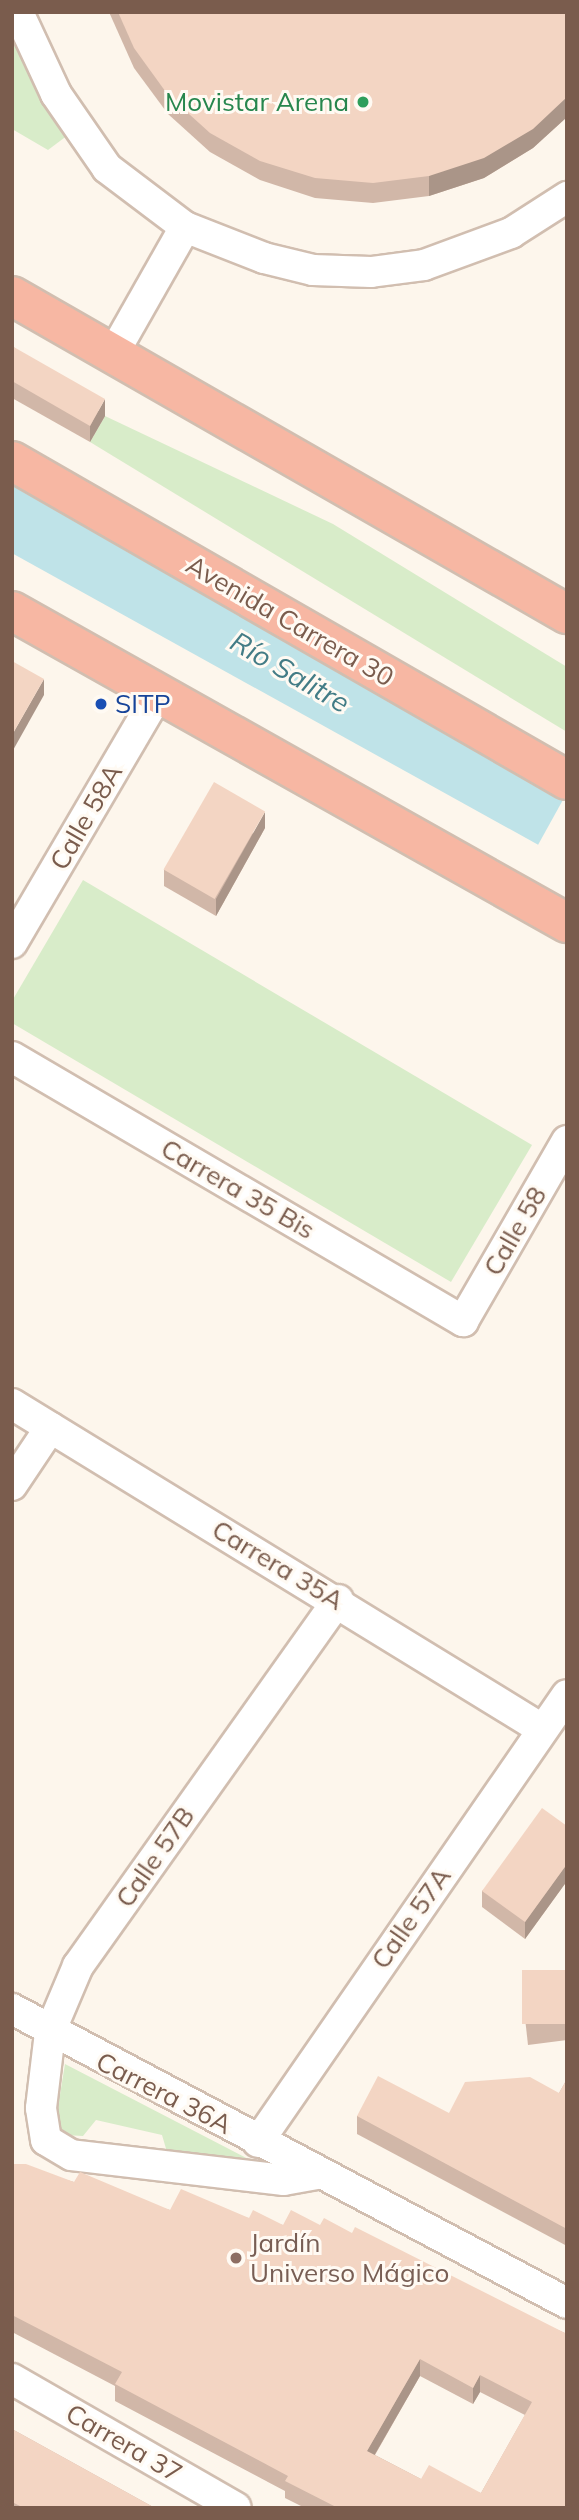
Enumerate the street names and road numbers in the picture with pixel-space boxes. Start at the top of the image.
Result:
street label: Avenida Carrera 30 [181,549,399,693]
street label: Calle 58A [43,759,129,875]
street label: Carrera 35 Bis [156,1132,320,1246]
street label: Calle 58 [477,1181,553,1281]
street label: Carrera 35A [207,1514,349,1616]
street label: Calle 57B [109,1801,201,1913]
street label: Calle 57A [365,1861,457,1975]
street label: Carrera 36A [91,2046,237,2140]
street label: Carrera 37 [60,2397,188,2489]

